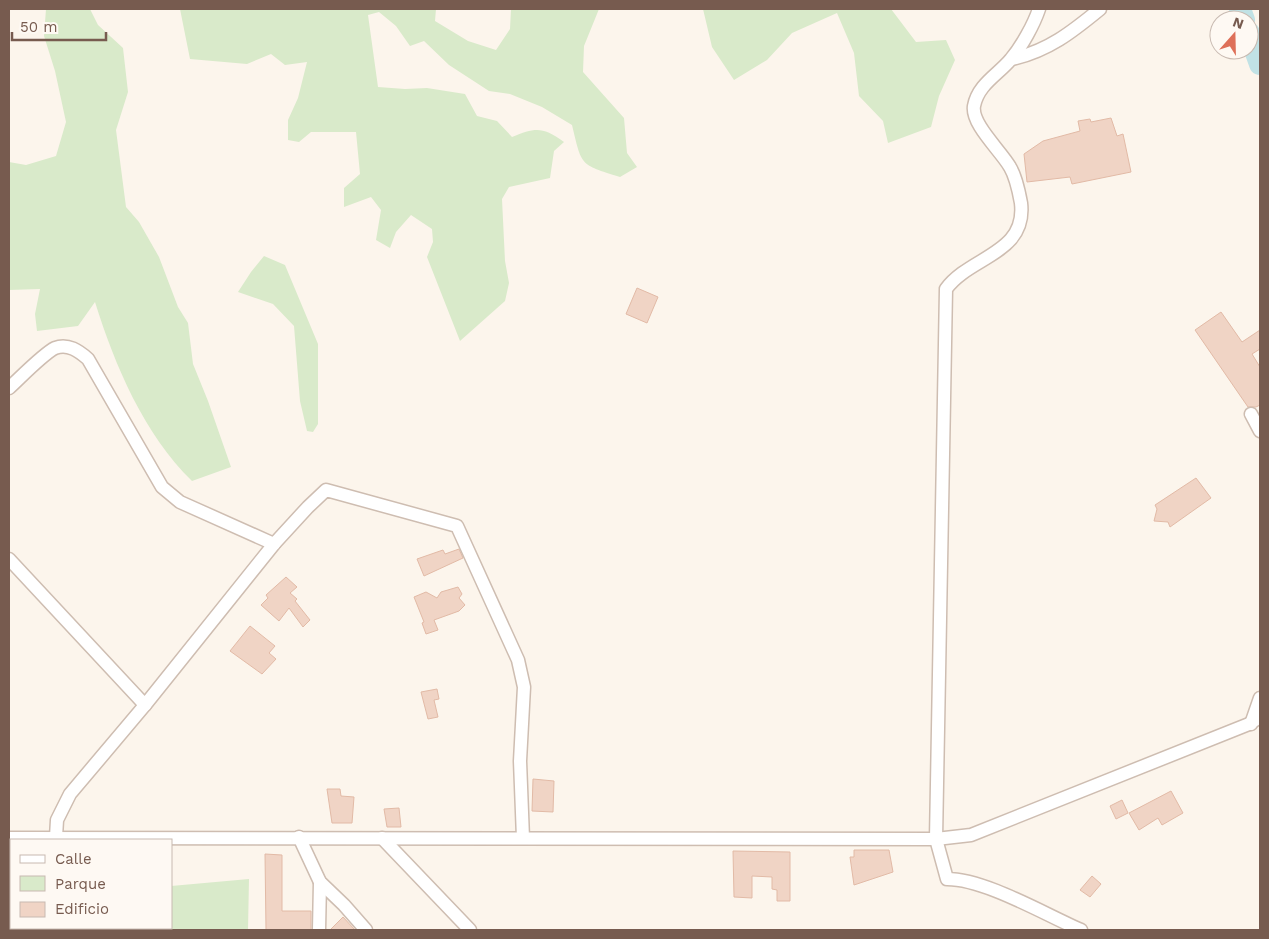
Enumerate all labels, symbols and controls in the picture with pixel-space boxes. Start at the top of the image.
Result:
scale bar [12,10,106,42]
north arrow [1209,10,1259,60]
text: N [1231,13,1246,32]
text: 50 m [20,18,57,36]
legend [10,839,172,929]
text: Calle [55,850,92,868]
text: Parque [55,875,106,893]
text: Edificio [55,900,109,918]

